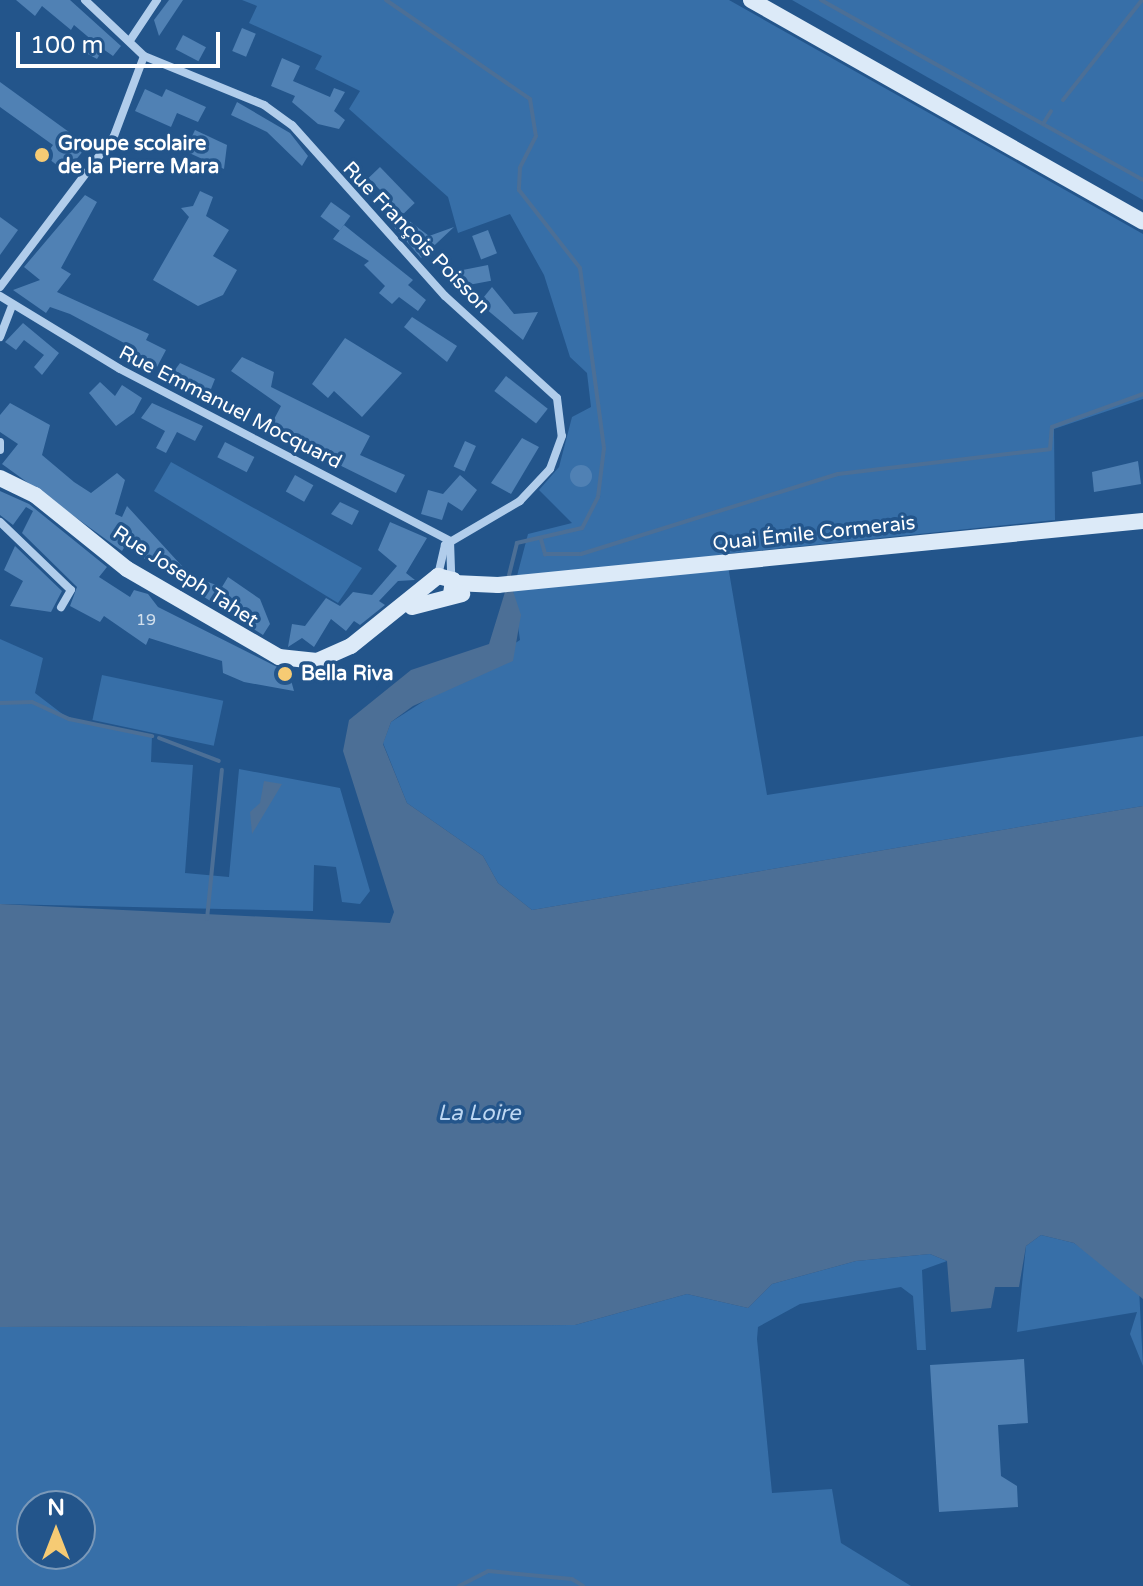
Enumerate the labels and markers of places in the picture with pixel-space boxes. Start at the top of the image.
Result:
place label: Groupe scolaire de la Pierre Mara [58,132,219,179]
marker: Groupe scolaire de la Pierre Mara [33,146,51,164]
place label: Bella Riva [301,662,393,686]
marker: Bella Riva [276,665,294,683]

